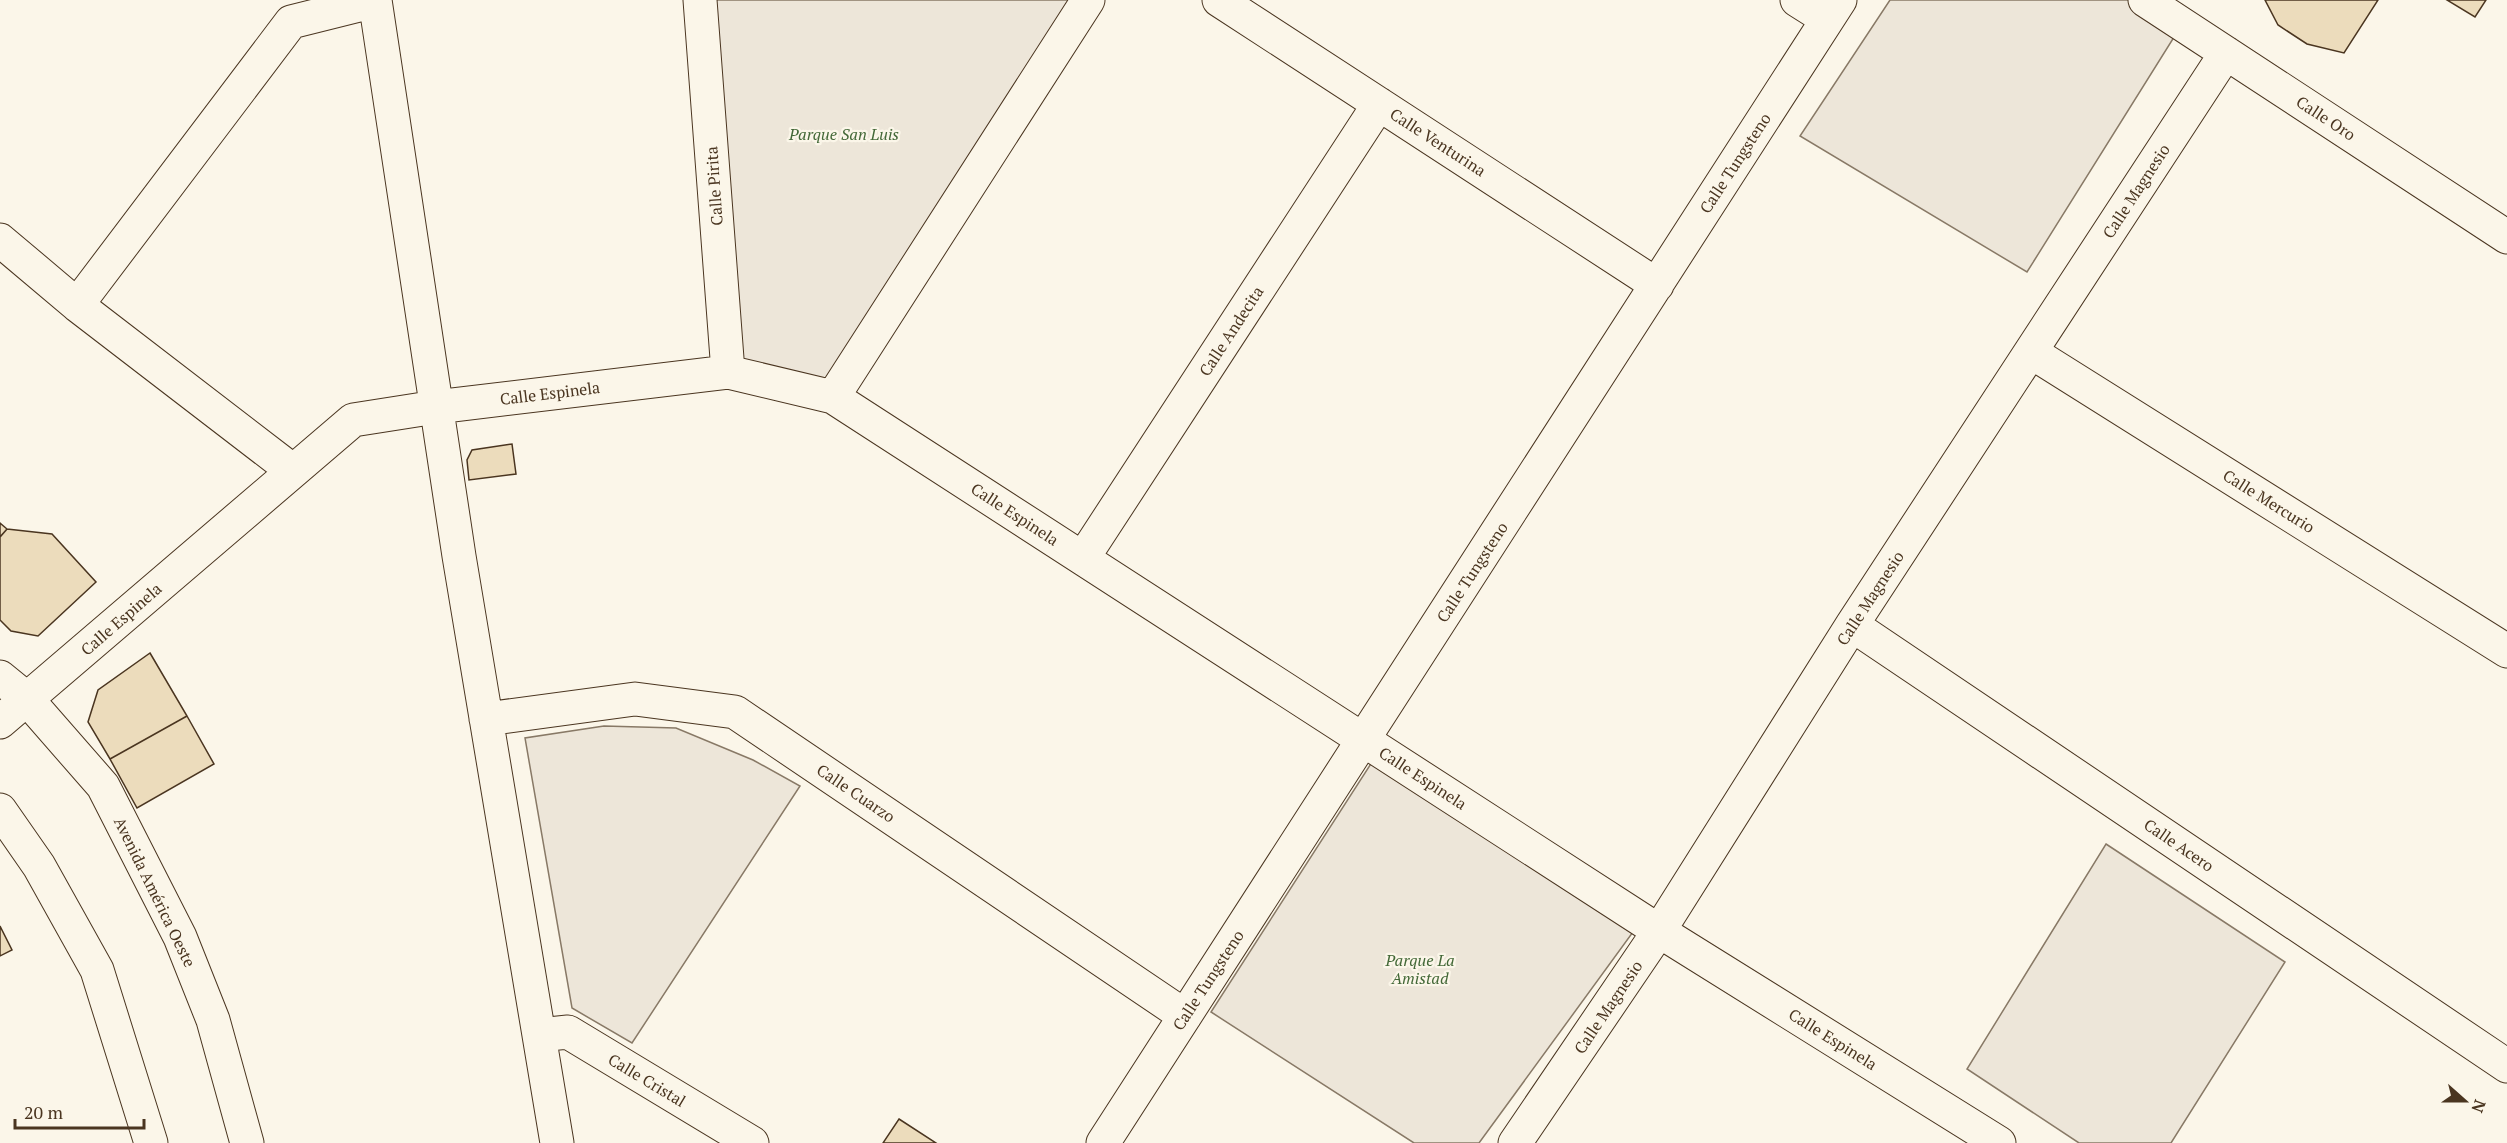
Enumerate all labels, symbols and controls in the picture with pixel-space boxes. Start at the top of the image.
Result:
street label: Calle Oro [2292,91,2360,145]
street label: Calle Venturina [1386,103,1490,181]
street label: Calle Tungsteno [1694,108,1776,218]
park label: Parque San Luis [788,123,899,145]
street label: Calle Magnesio [2097,139,2175,242]
street label: Calle Pirita [700,146,728,226]
street label: Calle Andecita [1194,282,1268,380]
street label: Calle Espinela [499,376,601,410]
street label: Calle Mercurio [2219,464,2319,538]
street label: Calle Espinela [967,477,1063,551]
street label: Calle Tungsteno [1431,517,1513,627]
street label: Calle Magnesio [1831,546,1909,649]
street label: Calle Espinela [76,578,166,660]
street label: Calle Espinela [1375,741,1471,815]
street label: Calle Cuarzo [812,759,900,827]
street label: Avenida América Oeste [109,813,201,971]
street label: Calle Acero [2140,813,2219,877]
street label: Calle Tungsteno [1167,925,1249,1035]
park label: Parque La Amistad [1384,949,1455,989]
street label: Calle Magnesio [1569,956,1648,1058]
street label: Calle Espinela [1785,1003,1881,1075]
street label: Calle Cristal [604,1048,690,1112]
north arrow [2435,1071,2495,1131]
scale bar [15,1092,144,1130]
text: N [2467,1097,2491,1116]
text: 20 m [24,1100,64,1124]

